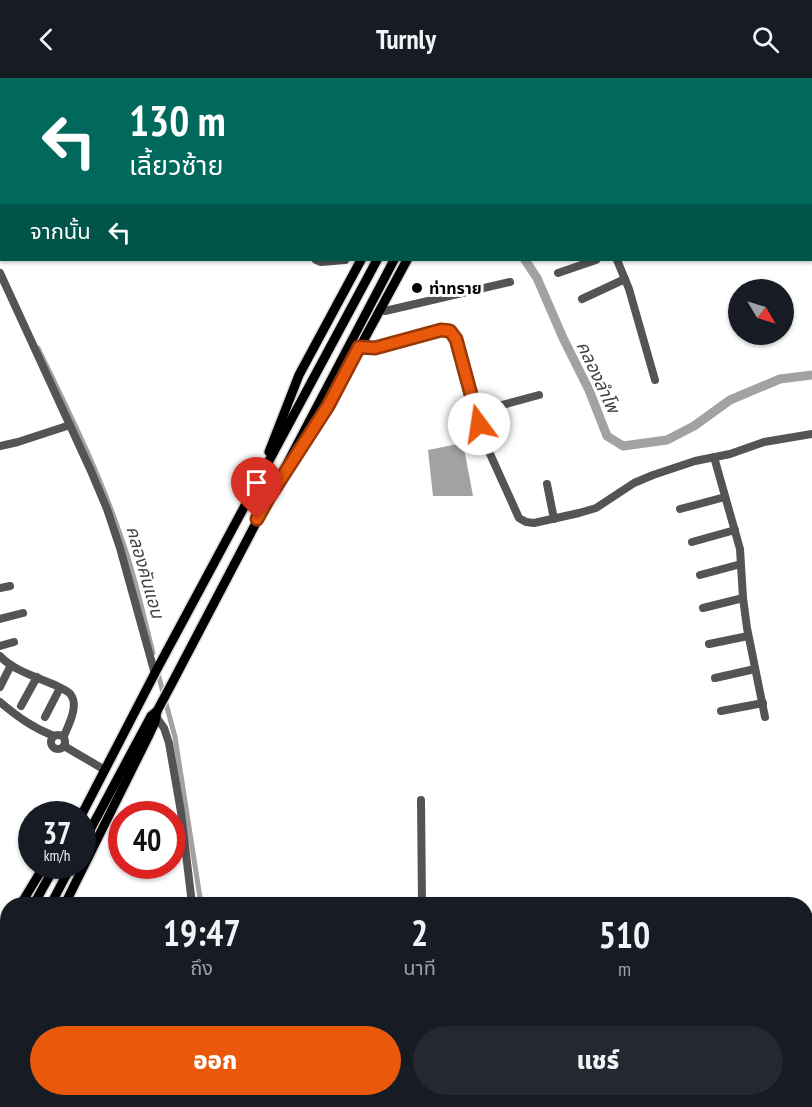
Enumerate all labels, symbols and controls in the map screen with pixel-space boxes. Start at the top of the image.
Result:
text: Turnly [376,22,436,56]
icon: back [30,23,63,56]
icon: search [749,23,782,56]
text: 130 m [129,93,226,148]
icon: left [30,102,108,180]
text: เลี้ยวซ้าย [129,148,223,182]
icon: left [103,216,136,249]
text: จากนั้น [30,217,91,245]
place label: ท่าทราย [429,278,482,298]
north arrow [728,279,794,345]
map controls [728,279,794,345]
marker: ท่าทราย [410,281,424,295]
water label: คลองลำโพ [572,337,626,419]
position arrow [447,392,511,456]
pin [231,457,282,519]
icon: arrive [240,466,273,499]
water label: คลองคันแอน [121,523,170,622]
speed limit sign: 40 [108,801,186,879]
text: 37 [43,813,71,852]
text: km/h [44,846,70,865]
text: 19:47 [163,909,241,956]
text: 2 [411,909,428,956]
text: 510 [599,911,650,958]
text: ถึง [190,955,213,981]
text: นาที [403,955,436,981]
text: m [618,956,631,982]
button: ออก [30,1026,401,1095]
button: แชร์ [413,1026,783,1095]

